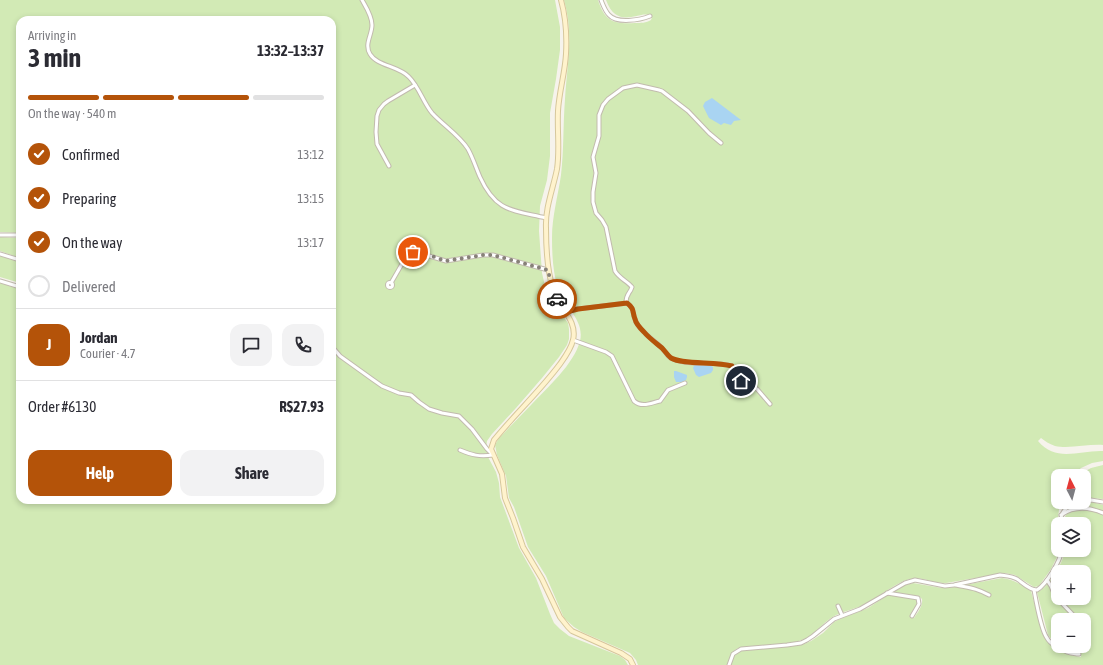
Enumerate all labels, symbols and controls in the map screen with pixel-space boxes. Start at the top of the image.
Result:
text: Arriving in [28,28,76,43]
text: 13:32–13:37 [257,42,324,59]
text: 3 min [28,43,81,73]
text: On the way · 540 m [28,106,116,121]
icon: check [28,143,50,165]
text: Confirmed [62,146,120,163]
text: 13:12 [297,147,324,162]
icon: check [28,187,50,209]
text: Preparing [62,190,116,207]
text: 13:15 [297,191,324,206]
icon: check [28,231,50,253]
text: On the way [62,234,123,251]
text: 13:17 [297,235,324,250]
pin [396,235,430,269]
icon: bag [402,241,424,263]
text: Delivered [62,278,116,295]
courier [537,279,577,319]
icon: car [546,288,568,310]
button: chat [230,324,272,366]
button: phone [282,324,324,366]
text: Jordan [80,329,118,346]
text: J [47,336,51,353]
text: Courier · 4.7 [80,346,136,361]
pin [724,364,758,398]
icon: home [730,370,752,392]
text: Order #6130 [28,398,96,415]
text: R$27.93 [279,398,324,415]
button: Help [28,450,172,496]
button: Share [180,450,324,496]
north arrow [1051,469,1091,509]
map controls [1051,469,1091,653]
button: layers [1051,517,1091,557]
button: + [1051,565,1091,605]
button: − [1051,613,1091,653]

